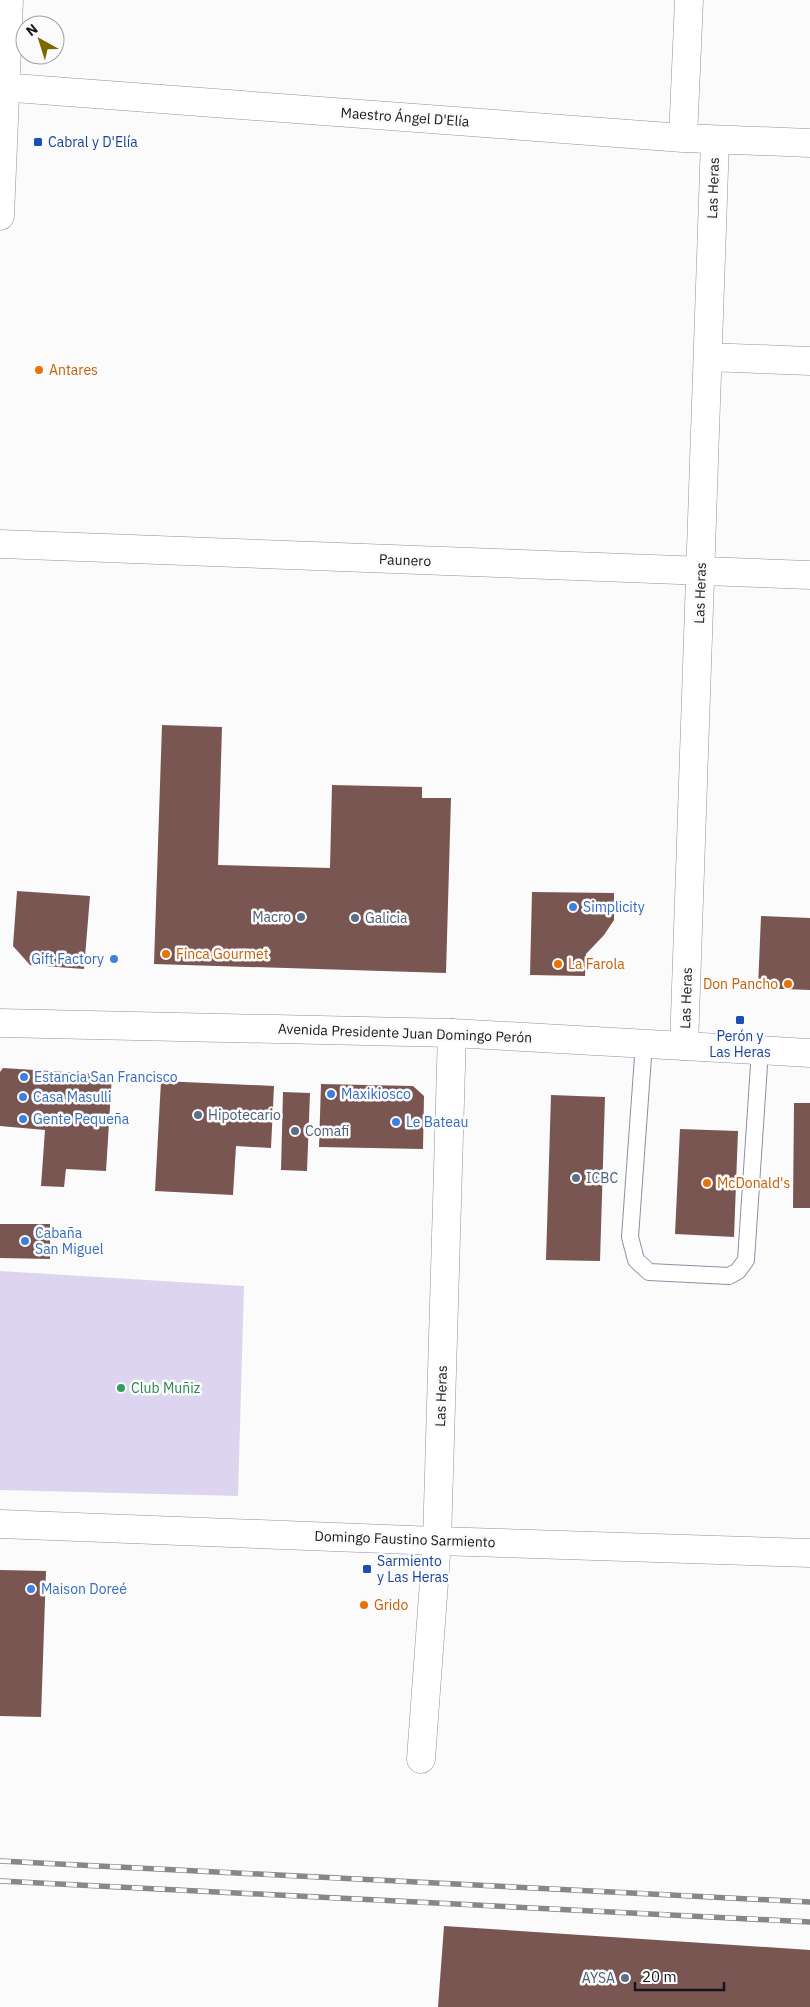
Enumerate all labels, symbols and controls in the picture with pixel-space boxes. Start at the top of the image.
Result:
north arrow [15,15,65,65]
text: N [22,20,41,40]
street label: Maestro Ángel D'Elía [340,103,471,131]
place label: Cabral y D'Elía [48,133,138,151]
marker: Cabral y D'Elía [32,136,44,148]
street label: Las Heras [703,157,723,219]
place label: Antares [49,361,98,379]
marker: Antares [33,364,45,376]
street label: Paunero [379,550,432,570]
street label: Las Heras [690,562,710,624]
place label: Simplicity [583,898,645,916]
marker: Simplicity [567,901,579,913]
place label: Macro [252,908,291,926]
place label: Galicia [365,909,408,927]
marker: Macro [295,911,307,923]
marker: Galicia [349,912,361,924]
place label: Finca Gourmet [176,945,269,963]
marker: Finca Gourmet [160,948,172,960]
place label: Gift Factory [31,950,104,968]
marker: Gift Factory [108,953,120,965]
place label: La Farola [568,955,625,973]
marker: La Farola [552,958,564,970]
street label: Las Heras [676,967,696,1029]
place label: Don Pancho [703,975,778,993]
marker: Don Pancho [782,978,794,990]
marker: Perón y Las Heras [734,1014,746,1026]
street label: Avenida Presidente Juan Domingo Perón [278,1020,532,1046]
place label: Perón y Las Heras [709,1027,771,1061]
place label: Estancia San Francisco [34,1068,178,1086]
marker: Estancia San Francisco [18,1071,30,1083]
place label: Maxikiosco [341,1085,411,1103]
place label: Casa Masulli [33,1088,111,1106]
marker: Maxikiosco [325,1088,337,1100]
marker: Casa Masulli [17,1091,29,1103]
place label: Hipotecario [208,1106,281,1124]
marker: Hipotecario [192,1109,204,1121]
place label: Gente Pequeña [33,1110,130,1128]
marker: Gente Pequeña [17,1113,29,1125]
place label: Le Bateau [406,1113,468,1131]
marker: Le Bateau [390,1116,402,1128]
place label: Comafi [305,1122,349,1140]
marker: Comafi [289,1125,301,1137]
place label: ICBC [586,1169,618,1187]
marker: ICBC [570,1172,582,1184]
place label: McDonald's [717,1174,790,1192]
marker: McDonald's [701,1177,713,1189]
place label: Cabaña San Miguel [35,1224,104,1258]
marker: Cabaña San Miguel [19,1235,31,1247]
street label: Las Heras [431,1365,451,1427]
place label: Club Muñiz [131,1379,201,1397]
marker: Club Muñiz [115,1382,127,1394]
street label: Domingo Faustino Sarmiento [314,1527,496,1551]
place label: Sarmiento y Las Heras [377,1552,449,1586]
marker: Sarmiento y Las Heras [361,1563,373,1575]
place label: Maison Doreé [41,1580,127,1598]
marker: Maison Doreé [25,1583,37,1595]
place label: Grido [374,1596,408,1614]
marker: Grido [358,1599,370,1611]
scale bar [635,1960,724,1992]
text: 20 m [642,1967,677,1986]
place label: AYSA [582,1969,615,1987]
marker: AYSA [619,1972,631,1984]

